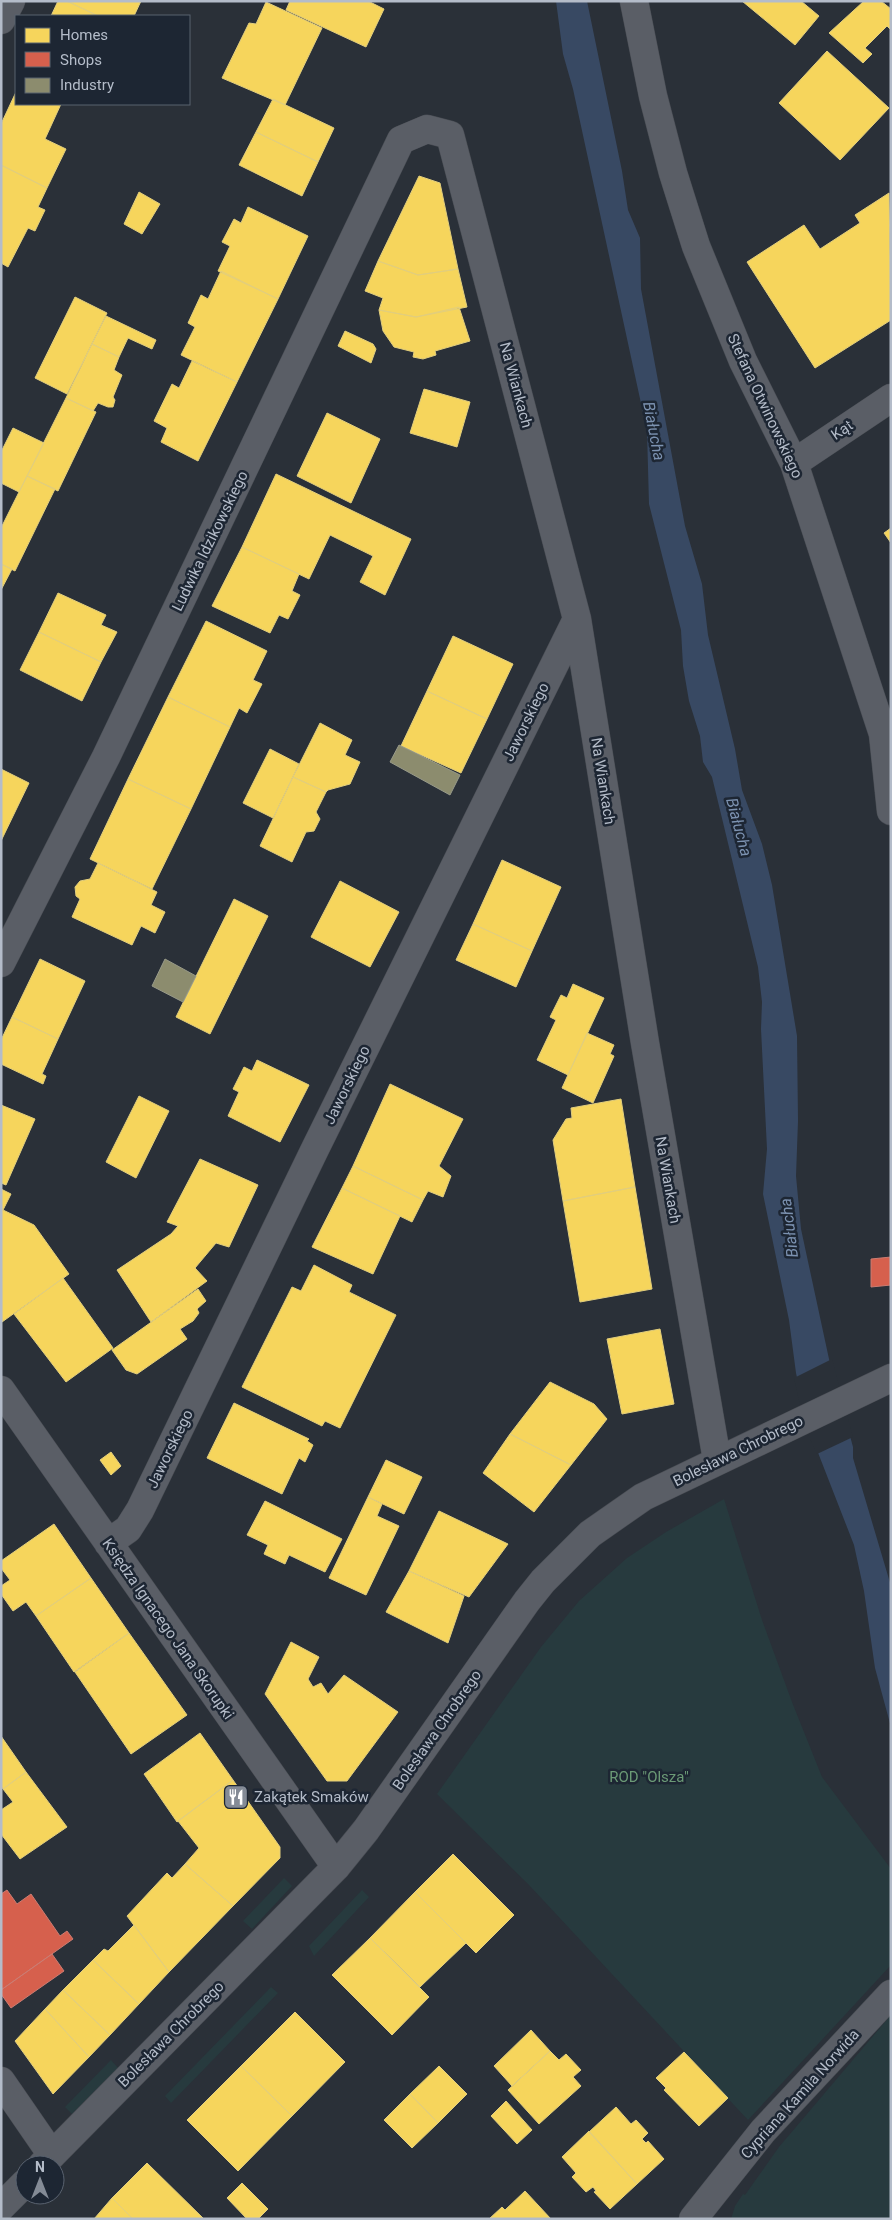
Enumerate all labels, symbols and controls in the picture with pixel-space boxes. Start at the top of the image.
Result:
legend [15,15,190,105]
text: Homes [60,26,108,44]
text: Shops [60,51,102,69]
text: Industry [60,76,114,94]
street label: Stefana Otwinowskiego [724,331,806,481]
street label: Na Wiankach [496,340,536,430]
water label: Białucha [639,400,669,462]
street label: Kąt [828,416,856,444]
street label: Ludwika Idzikowskiego [168,468,252,614]
street label: Jaworskiego [499,680,553,764]
street label: Na Wiankach [587,736,619,826]
water label: Białucha [722,796,756,858]
street label: Jaworskiego [320,1043,374,1127]
street label: Na Wiankach [652,1135,684,1225]
water label: Białucha [776,1197,802,1259]
street label: Jaworskiego [143,1407,197,1491]
street label: Bolesława Chrobrego [670,1412,806,1490]
street label: Księdza Ignacego Jana Skorupki [98,1535,238,1723]
street label: Bolesława Chrobrego [389,1666,485,1794]
park label: ROD "Olsza" [609,1768,689,1786]
restaurant icon: Zakątek Smaków [223,1784,249,1810]
place label: Zakątek Smaków [254,1788,369,1806]
street label: Bolesława Chrobrego [114,1977,228,2091]
street label: Cypriana Kamila Norwida [737,2025,863,2163]
north arrow [15,2155,65,2205]
text: N [35,2159,45,2175]

